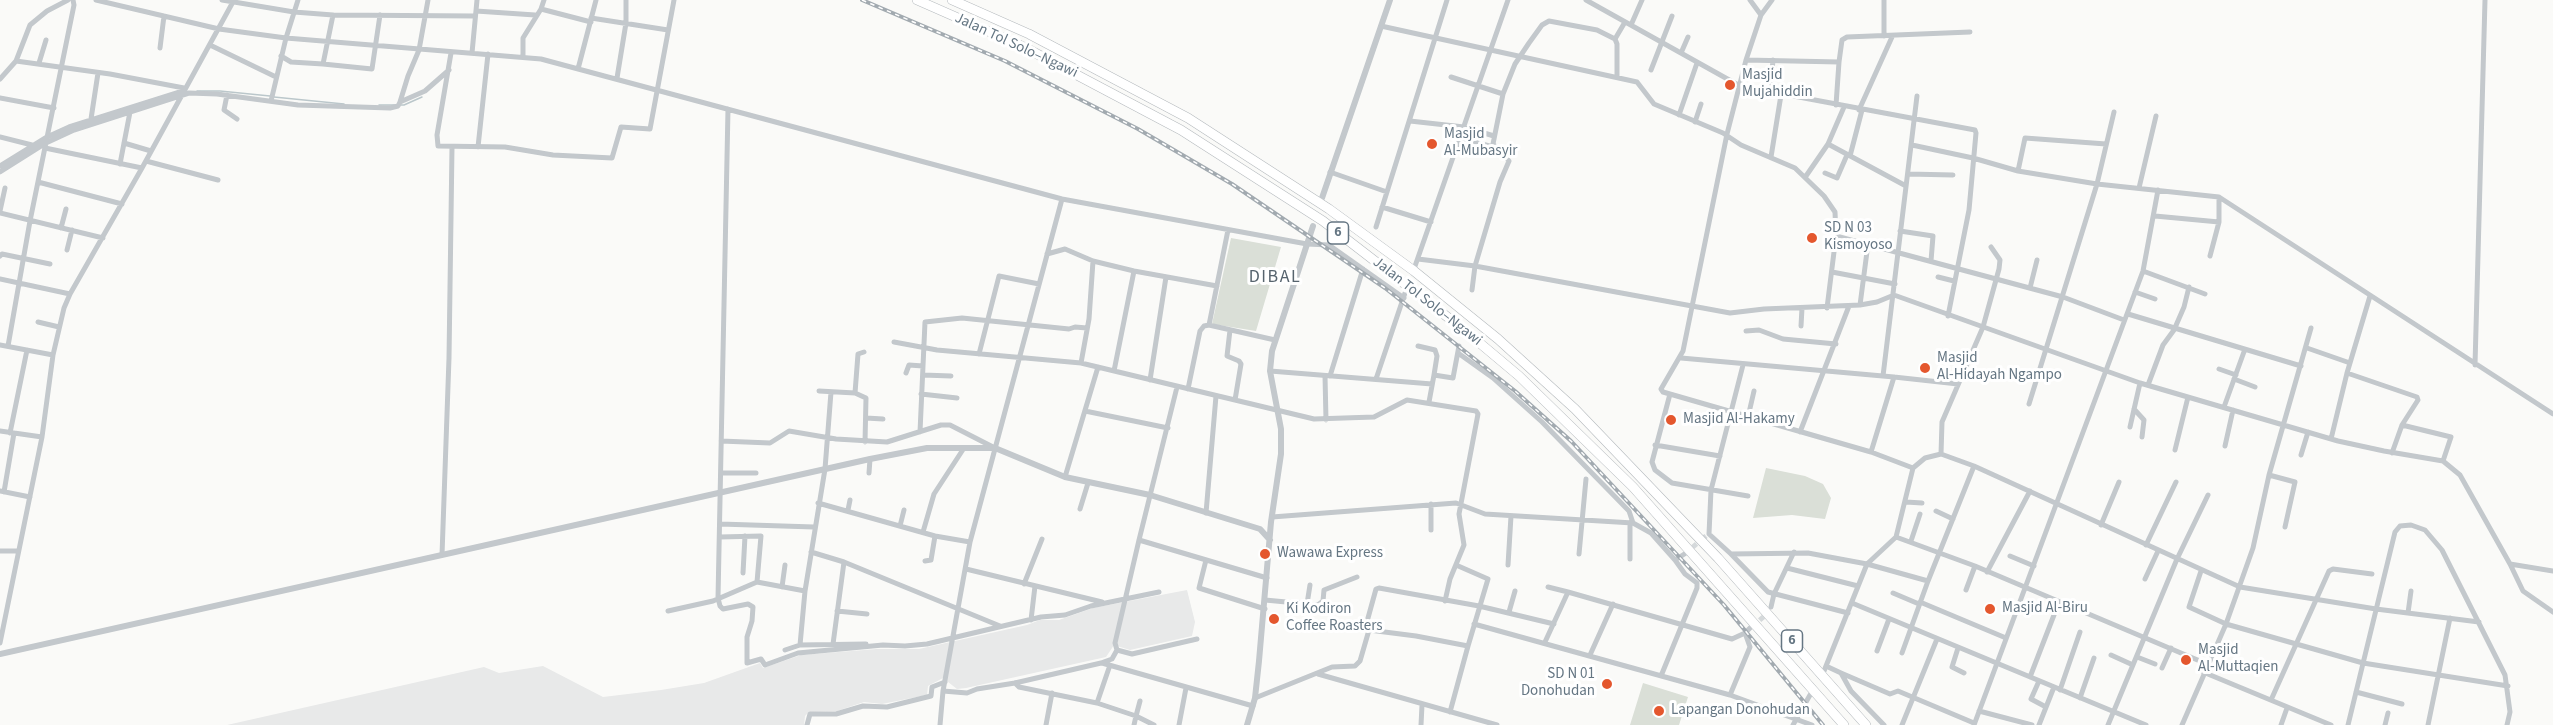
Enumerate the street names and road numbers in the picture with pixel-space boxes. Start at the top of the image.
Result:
street label: Jalan Tol Solo–Ngawi [952,10,1080,82]
road number: 6 [1328,222,1348,244]
street label: Jalan Tol Solo–Ngawi [1369,254,1485,350]
road number: 6 [1782,630,1802,652]

